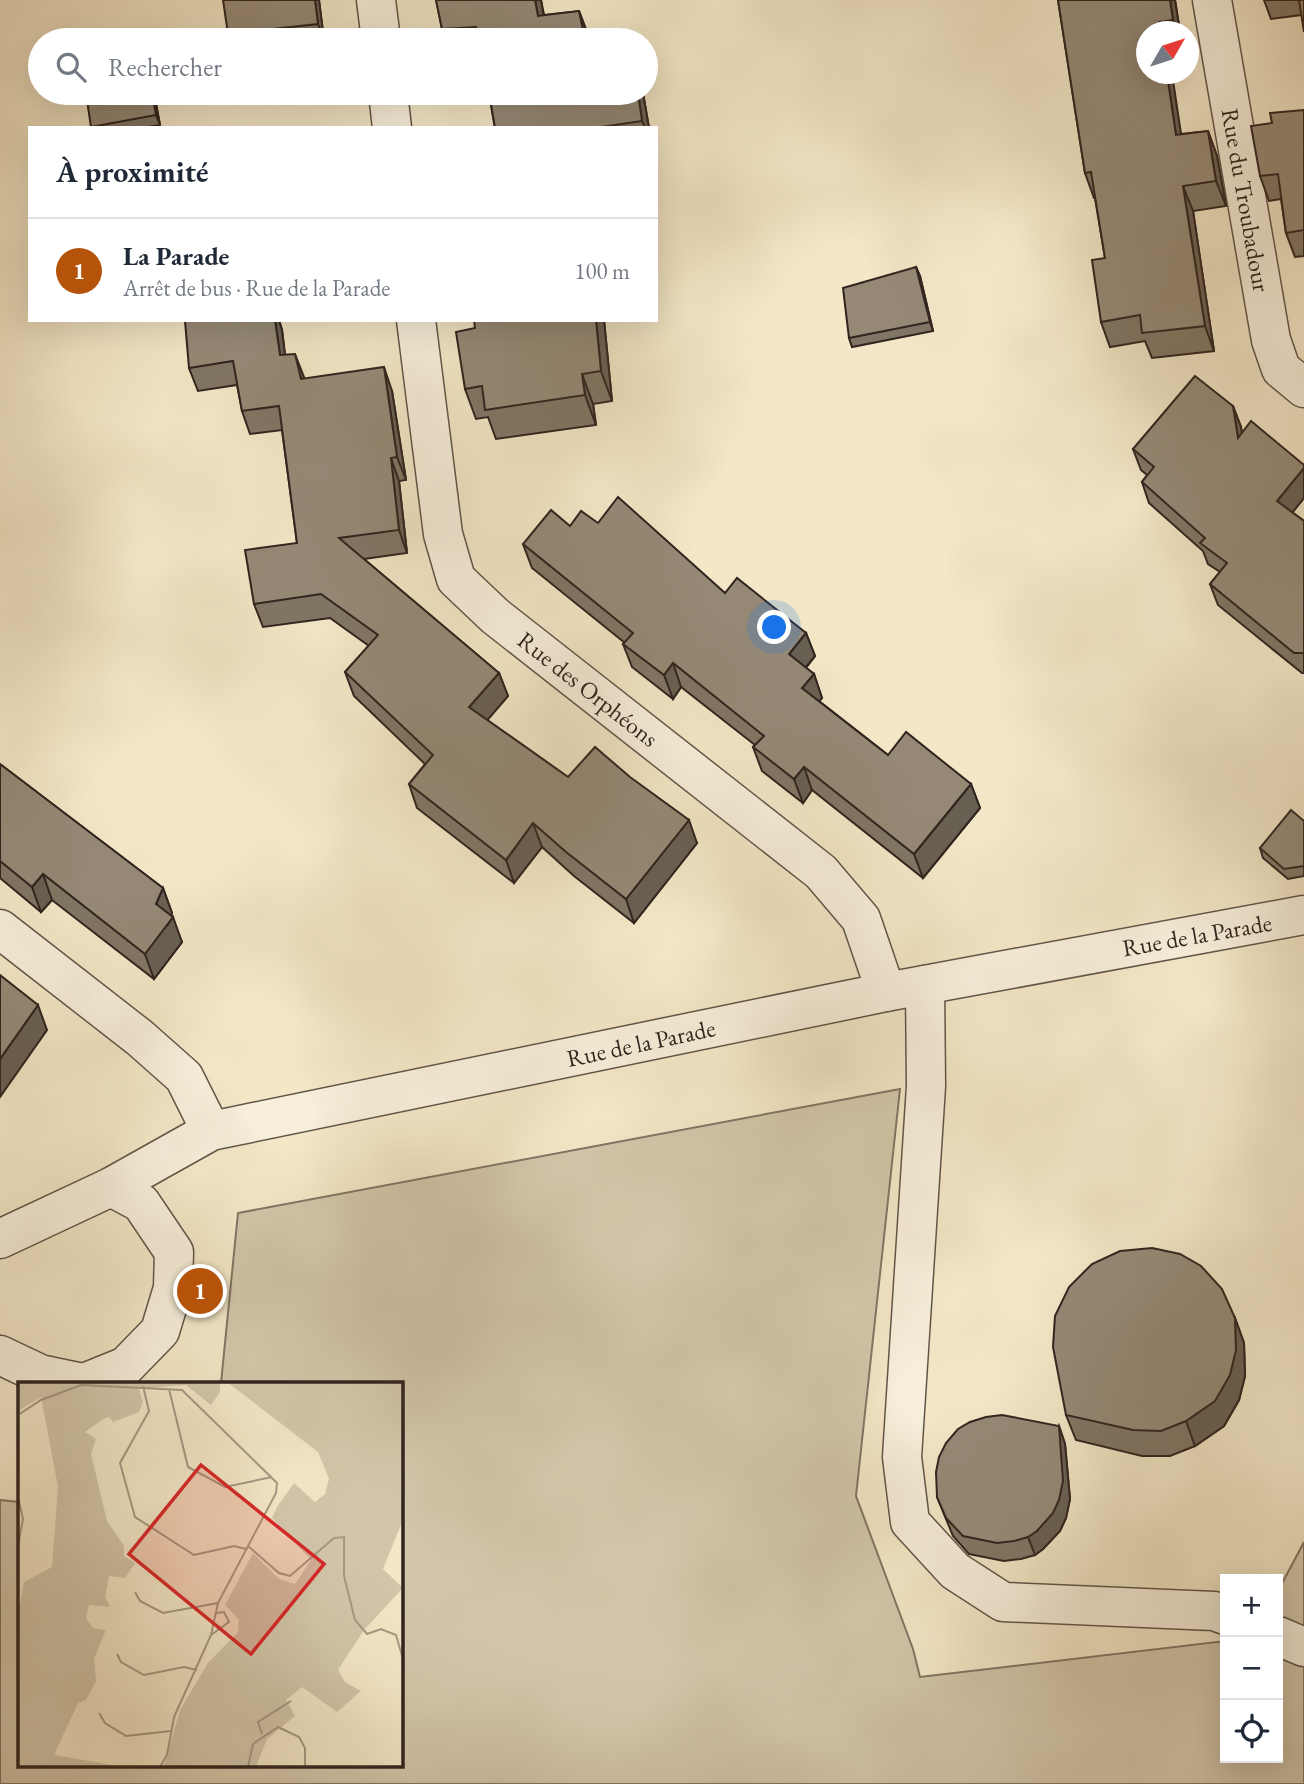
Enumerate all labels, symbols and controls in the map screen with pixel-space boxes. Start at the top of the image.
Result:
north arrow [1136,21,1199,84]
search box [28,28,658,105]
icon: search [52,48,90,86]
text: Rechercher [108,50,222,84]
street label: Rue du Troubadour [1215,106,1277,294]
text: À proximité [56,152,208,191]
text: La Parade [123,239,229,273]
text: 1 [73,256,85,286]
text: 100 m [574,256,630,286]
text: Arrêt de bus · Rue de la Parade [123,273,390,303]
your location [757,610,791,644]
street label: Rue des Orphéons [511,624,665,754]
street label: Rue de la Parade [1120,907,1274,963]
street label: Rue de la Parade [564,1012,718,1074]
pin: 1 [177,1265,223,1317]
inset map [18,1382,402,1766]
map controls [1220,1574,1283,1763]
button: + [1220,1574,1283,1637]
button: − [1220,1637,1283,1700]
button: locate [1220,1700,1283,1763]

